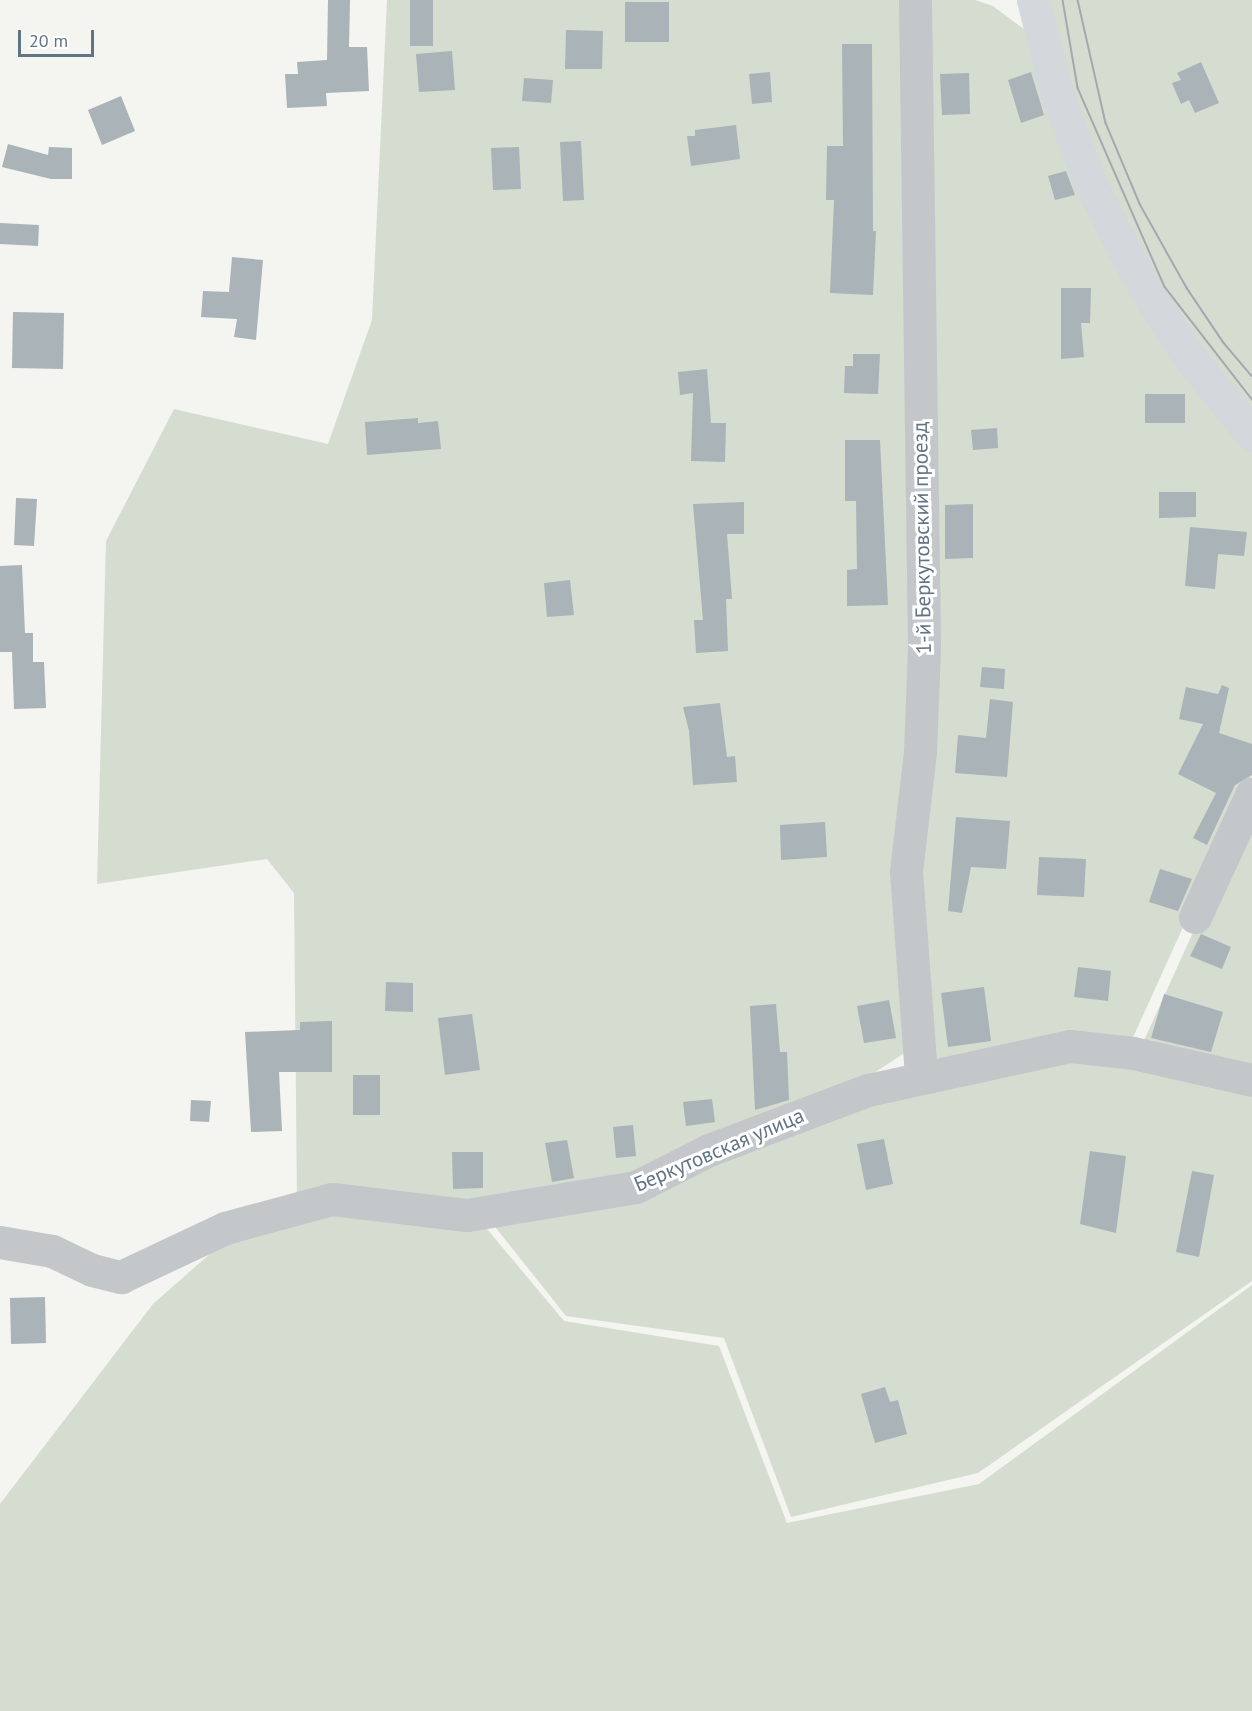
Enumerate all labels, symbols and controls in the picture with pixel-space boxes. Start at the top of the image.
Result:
scale bar [21,18,98,56]
text: 20 m [29,29,68,52]
street label: 1-й Беркутовский проезд [907,422,937,654]
street label: Беркутовская улица [630,1103,808,1197]

